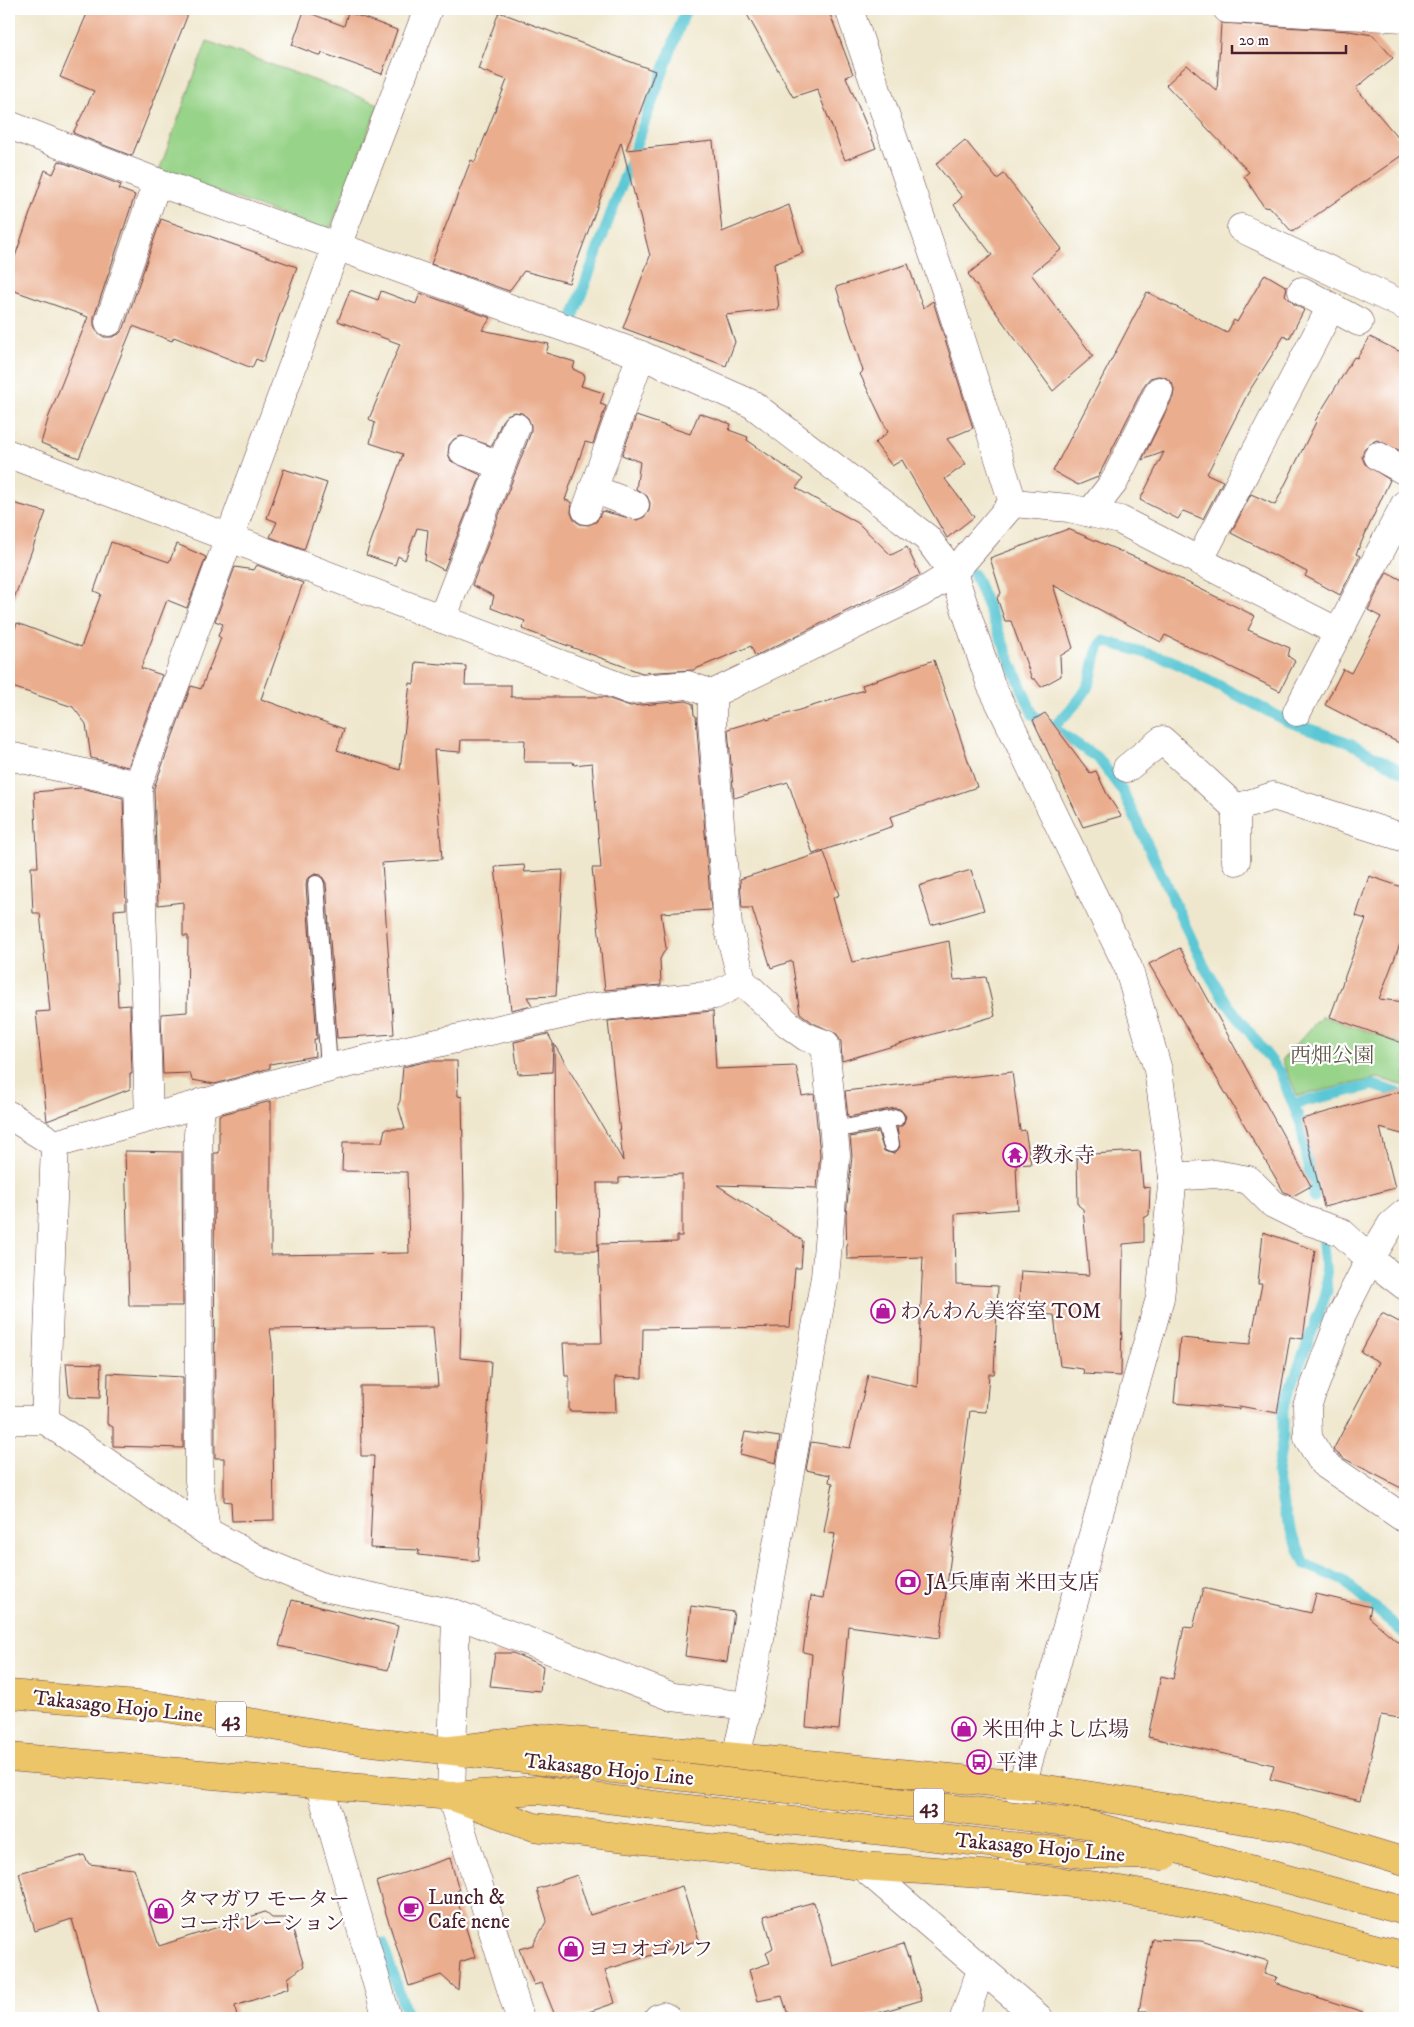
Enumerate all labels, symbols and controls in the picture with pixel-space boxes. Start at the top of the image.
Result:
scale bar [1232,22,1345,54]
text: 20 m [1239,31,1269,50]
park label: 西畑公園 [1290,1043,1374,1069]
temple icon: 教永寺 [1002,1142,1028,1168]
place label: 教永寺 [1032,1143,1095,1169]
shop icon: わんわん美容室 TOM [870,1298,896,1324]
place label: わんわん美容室 TOM [900,1299,1101,1325]
bank icon: JA兵庫南 米田支店 [895,1569,921,1595]
place label: JA兵庫南 米田支店 [924,1570,1099,1596]
street label: Takasago Hojo Line [32,1685,204,1729]
road number: 43 [216,1702,246,1736]
shop icon: 米田仲よし広場 [951,1716,977,1742]
place label: 米田仲よし広場 [982,1717,1129,1743]
street label: Takasago Hojo Line [523,1748,695,1792]
bus stop icon: 平津 [966,1749,992,1775]
place label: 平津 [996,1750,1038,1776]
road number: 43 [914,1788,944,1824]
street label: Takasago Hojo Line [954,1828,1126,1868]
place label: Lunch & Cafe nene [428,1885,510,1935]
place label: タマガワ モーター コーポレーション [178,1887,350,1937]
cafe icon: Lunch & Cafe nene [398,1896,424,1922]
shop icon: タマガワ モーター コーポレーション [148,1898,174,1924]
shop icon: ヨコオゴルフ [558,1936,584,1962]
place label: ヨコオゴルフ [588,1937,713,1963]

